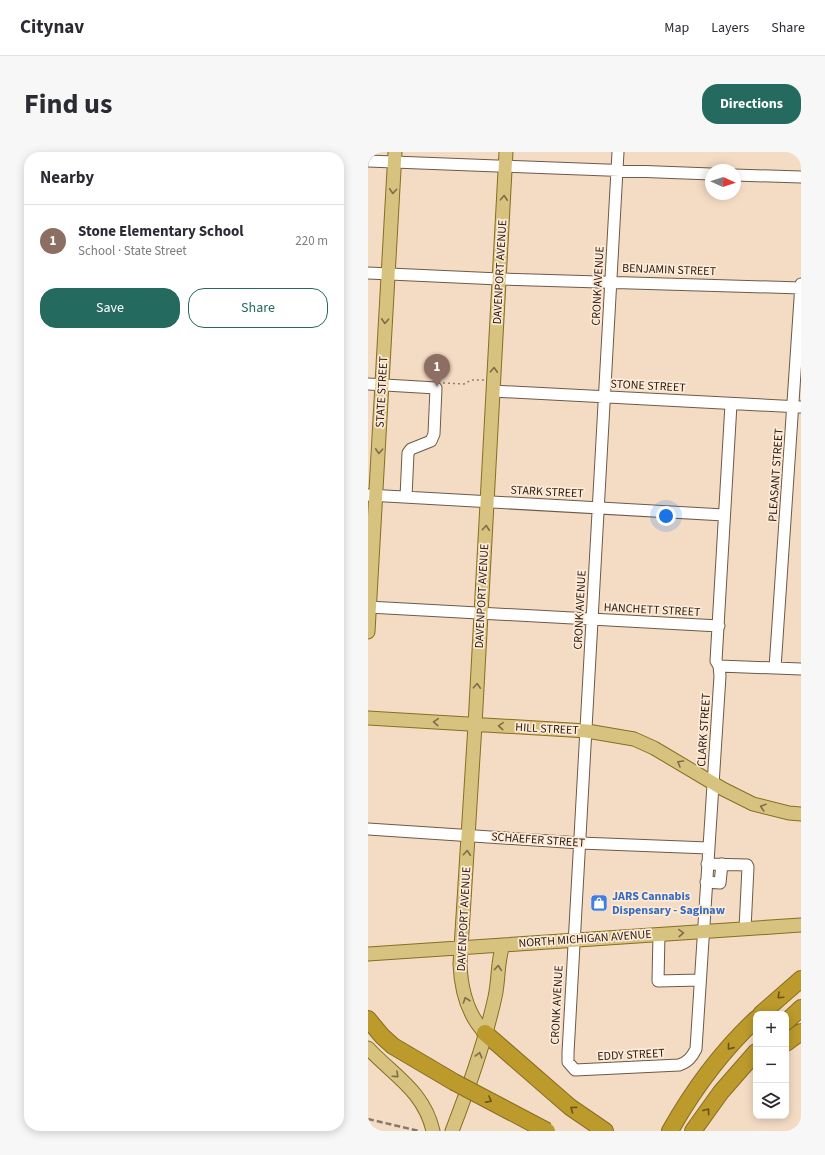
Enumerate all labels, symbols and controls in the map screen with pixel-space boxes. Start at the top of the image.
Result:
text: Citynav [20,14,84,41]
text: Map [664,18,689,38]
text: Layers [711,18,749,38]
text: Share [771,18,805,38]
text: Find us [24,84,112,124]
button: Directions [702,84,801,124]
north arrow [705,164,741,200]
text: Nearby [40,166,94,190]
one-way arrow [388,188,397,194]
one-way arrow [499,195,508,201]
street label: DAVENPORT AVENUE [489,219,511,325]
text: Stone Elementary School [78,221,244,242]
text: 1 [50,232,56,250]
text: 220 m [295,232,328,250]
text: School · State Street [78,242,187,260]
street label: CRONK AVENUE [587,246,609,326]
street label: BENJAMIN STREET [622,260,717,280]
button: Save [40,288,180,328]
button: Share [188,288,328,328]
one-way arrow [381,318,390,324]
pin: 1 [424,354,450,387]
street label: STATE STREET [372,355,392,428]
one-way arrow [490,367,499,373]
street label: STONE STREET [610,376,687,396]
street label: PLEASANT STREET [764,427,788,522]
one-way arrow [374,448,383,454]
street label: STARK STREET [510,482,585,502]
your location [656,506,676,526]
one-way arrow [481,525,490,531]
street label: DAVENPORT AVENUE [471,543,493,649]
street label: CRONK AVENUE [569,570,591,650]
street label: HANCHETT STREET [603,599,701,621]
one-way arrow [473,683,481,689]
street label: CLARK STREET [693,692,715,767]
one-way arrow [433,718,439,727]
street label: HILL STREET [515,719,580,739]
one-way arrow [498,722,504,730]
one-way arrow [677,760,684,768]
one-way arrow [759,803,766,812]
street label: SCHAEFER STREET [491,828,586,852]
one-way arrow [463,850,472,856]
street label: DAVENPORT AVENUE [453,866,475,972]
place label: JARS Cannabis Dispensary - Saginaw [612,888,726,919]
shop icon: JARS Cannabis Dispensary - Saginaw [589,893,609,913]
street label: NORTH MICHIGAN AVENUE [518,926,652,952]
one-way arrow [678,928,684,937]
one-way arrow [493,965,502,971]
street label: CRONK AVENUE [546,965,568,1045]
one-way arrow [777,991,785,999]
one-way arrow [462,997,471,1004]
map controls [753,1011,789,1119]
button: + [753,1011,789,1047]
one-way arrow [727,1043,734,1050]
street label: EDDY STREET [597,1045,666,1065]
button: − [753,1047,789,1083]
one-way arrow [474,1052,483,1059]
one-way arrow [391,1070,399,1077]
button: layers [753,1083,789,1119]
one-way arrow [484,1095,492,1103]
one-way arrow [570,1107,577,1114]
one-way arrow [702,1109,709,1116]

